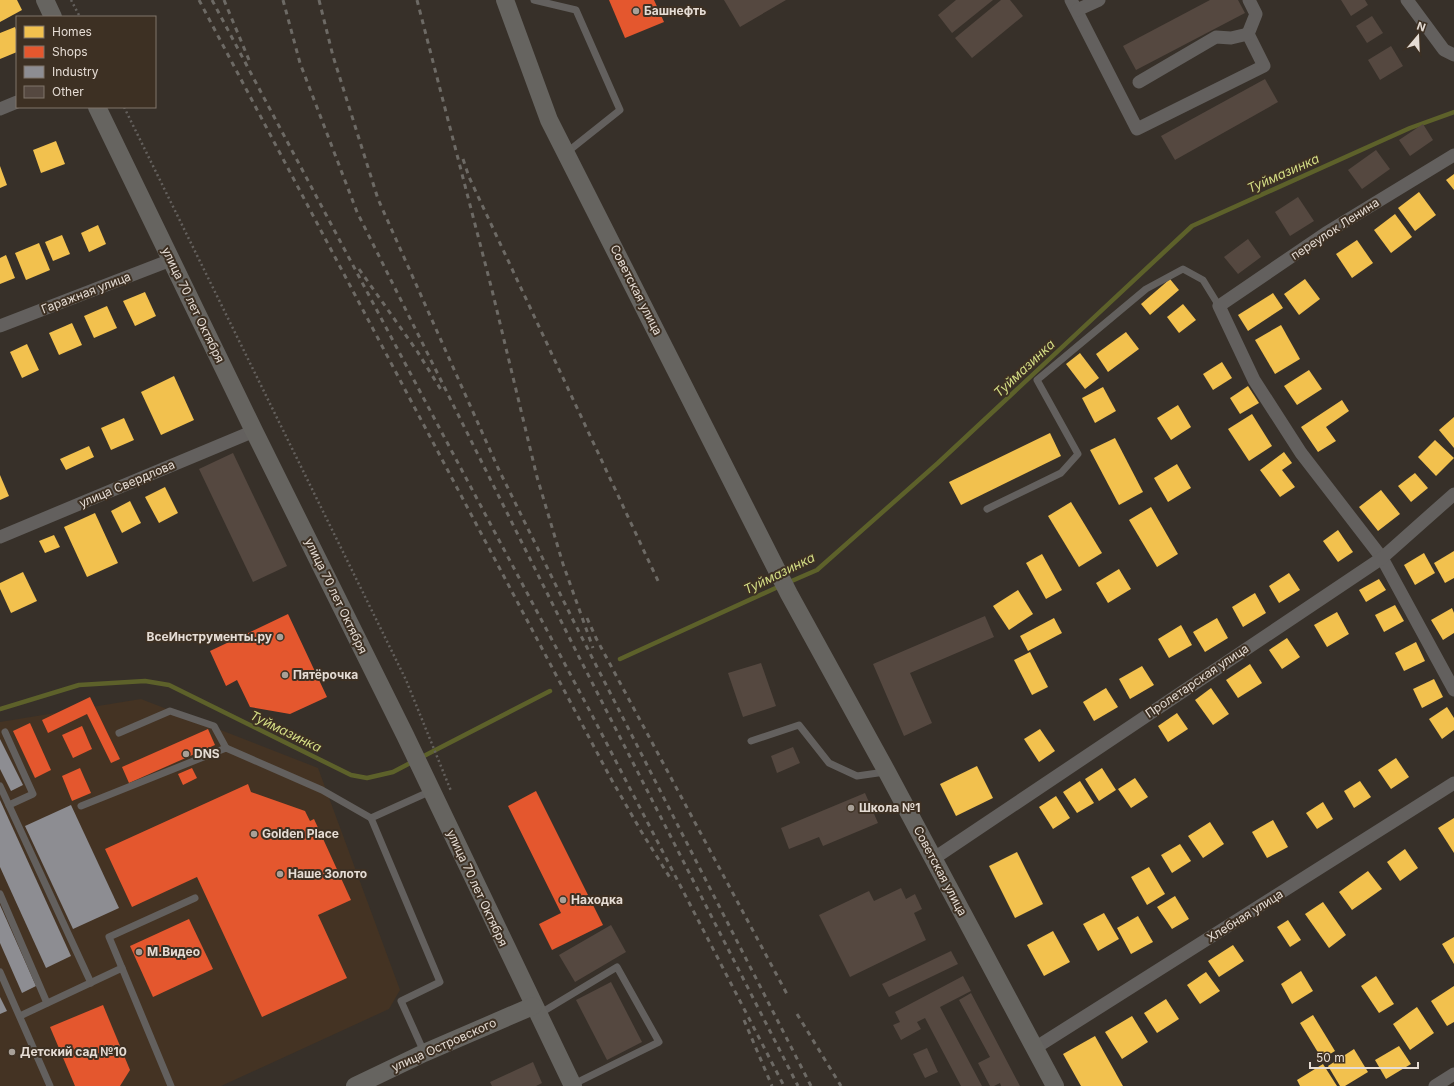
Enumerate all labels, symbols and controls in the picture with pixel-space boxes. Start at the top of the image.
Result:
place label: Башнефть [644,3,706,18]
marker: Башнефть [631,6,641,16]
legend [16,16,156,108]
north arrow [1398,16,1438,56]
text: N [1415,19,1428,35]
text: Homes [52,24,92,39]
text: Shops [52,44,88,59]
text: Industry [52,64,99,79]
text: Other [52,84,84,99]
water label: Туймазинка [1244,150,1322,196]
street label: переулок Ленина [1288,194,1382,263]
street label: Советская улица [607,242,666,337]
street label: улица 70 лет Октября [159,244,228,365]
street label: Гаражная улица [39,269,133,317]
water label: Туймазинка [990,336,1058,400]
street label: улица Свердлова [77,457,177,510]
street label: улица 70 лет Октября [302,535,371,656]
water label: Туймазинка [741,549,817,597]
place label: ВсеИнструменты.ру [147,629,273,644]
marker: ВсеИнструменты.ру [275,632,285,642]
street label: Пролетарская улица [1142,640,1251,721]
place label: Пятёрочка [293,667,358,682]
marker: Пятёрочка [280,670,290,680]
water label: Туймазинка [248,707,324,755]
place label: DNS [194,746,220,761]
marker: DNS [181,749,191,759]
place label: Школа №1 [859,800,920,815]
marker: Школа №1 [846,803,856,813]
street label: Советская улица [910,823,970,918]
place label: Golden Place [262,826,339,841]
street label: улица 70 лет Октября [444,827,511,948]
marker: Golden Place [249,829,259,839]
place label: Наше Золото [288,866,367,881]
marker: Наше Золото [275,869,285,879]
street label: Хлебная улица [1204,886,1286,945]
place label: Находка [571,892,623,907]
marker: Находка [558,895,568,905]
place label: М.Видео [147,944,200,959]
marker: М.Видео [134,947,144,957]
street label: улица Островского [389,1015,499,1074]
place label: Детский сад №10 [20,1044,127,1059]
scale bar [1310,1044,1418,1070]
marker: Детский сад №10 [7,1047,17,1057]
text: 50 m [1316,1050,1345,1065]

